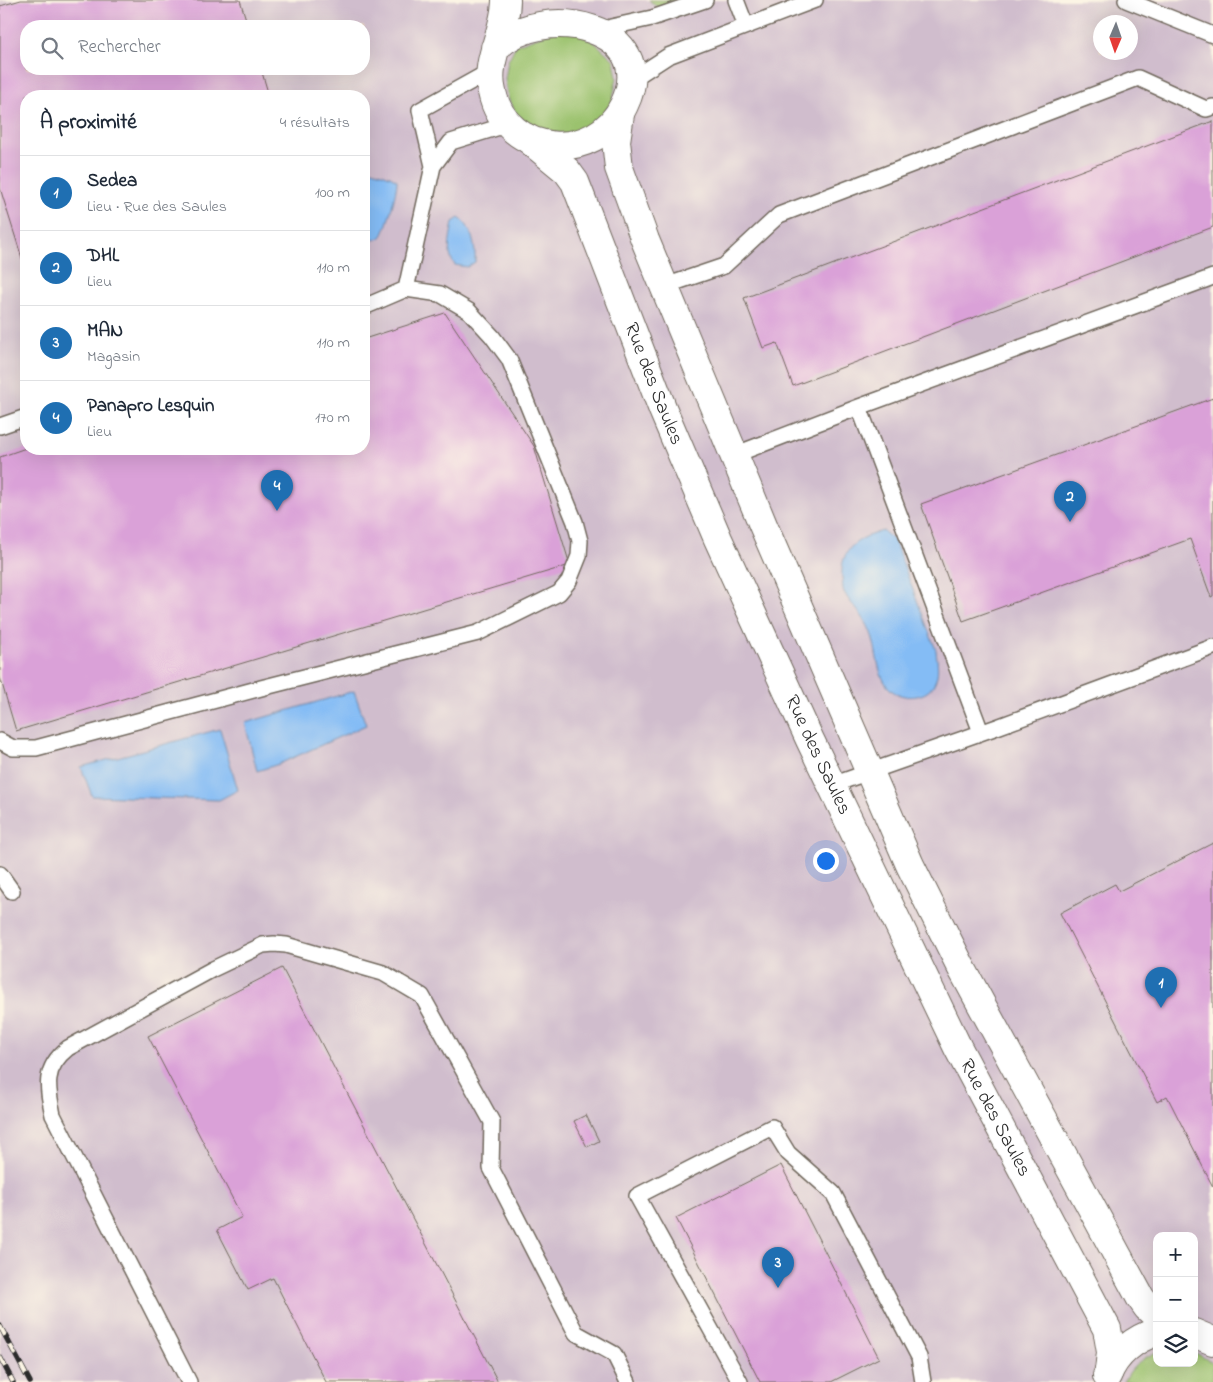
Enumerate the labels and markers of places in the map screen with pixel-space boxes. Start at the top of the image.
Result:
pin: 4 [261,470,293,511]
pin: 2 [1054,481,1086,522]
pin: 1 [1145,967,1177,1008]
pin: 3 [762,1247,794,1288]

